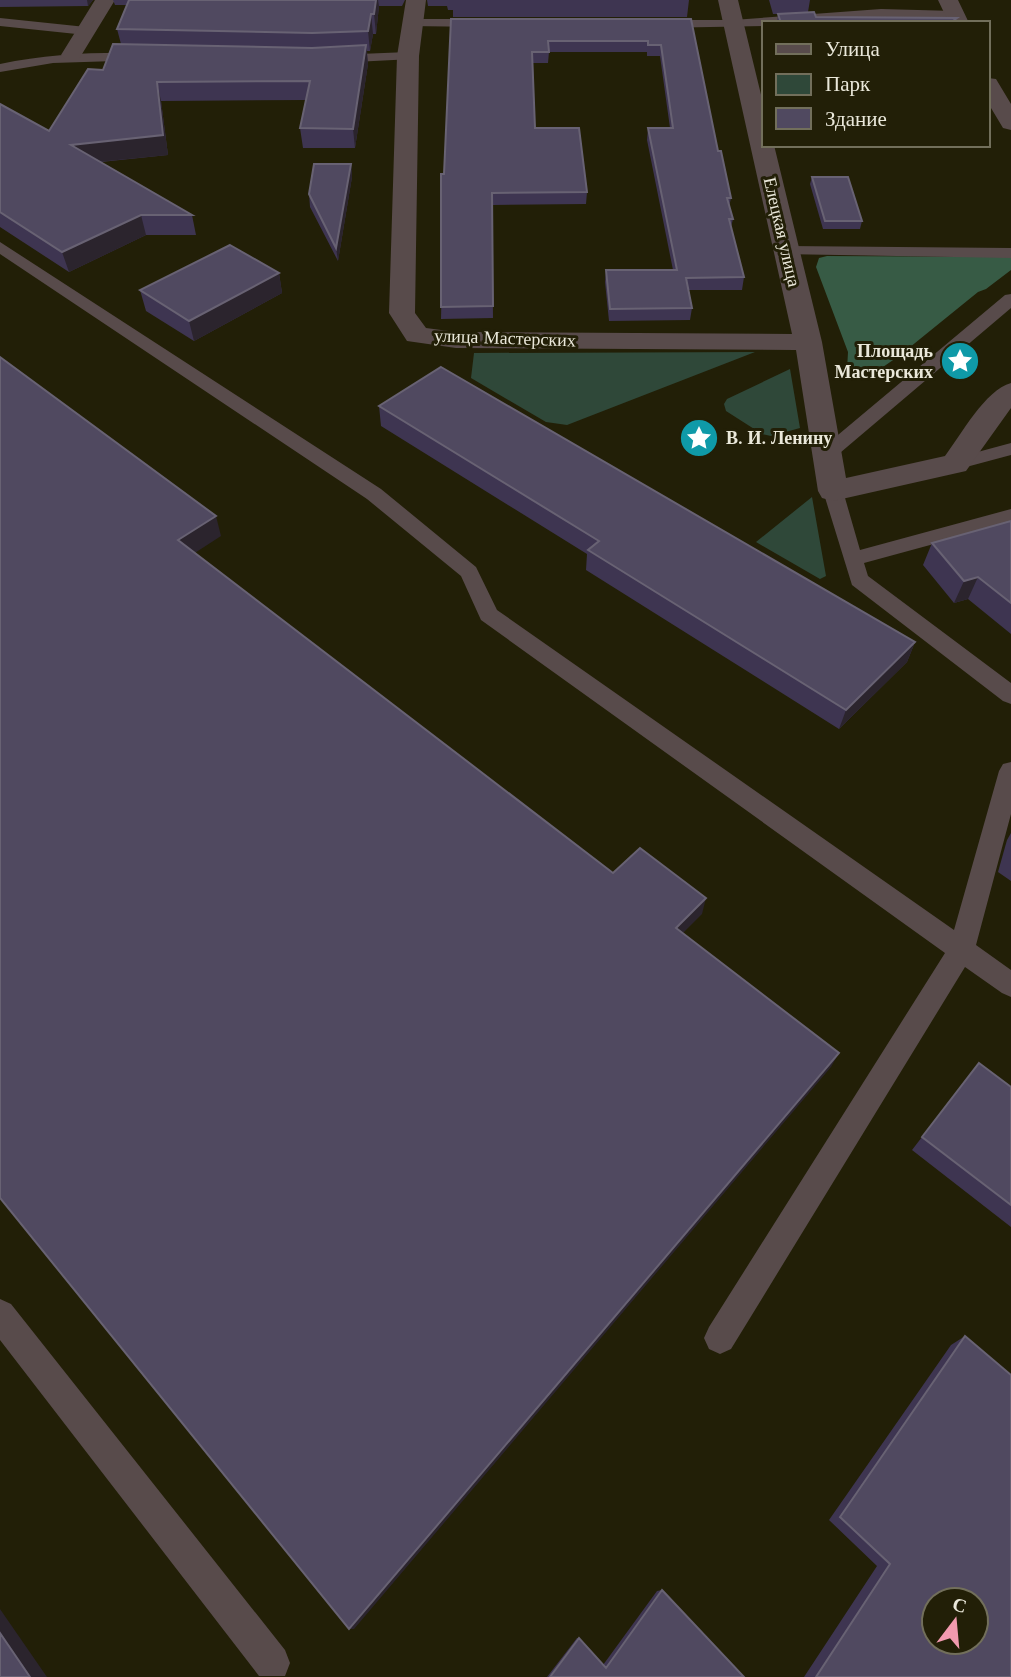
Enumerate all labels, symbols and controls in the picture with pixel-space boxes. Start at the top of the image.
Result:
legend [762,21,990,147]
text: Улица [825,36,880,62]
text: Парк [825,71,871,97]
text: Здание [825,106,887,132]
street label: Елецкая улица [759,175,805,289]
street label: улица Мастерских [434,325,576,351]
place label: Площадь Мастерских [834,340,933,383]
place icon: Площадь Мастерских [939,340,981,382]
place icon: В. И. Ленину [678,417,720,459]
place label: В. И. Ленину [726,427,832,449]
north arrow [920,1586,990,1656]
text: С [950,1592,969,1618]

